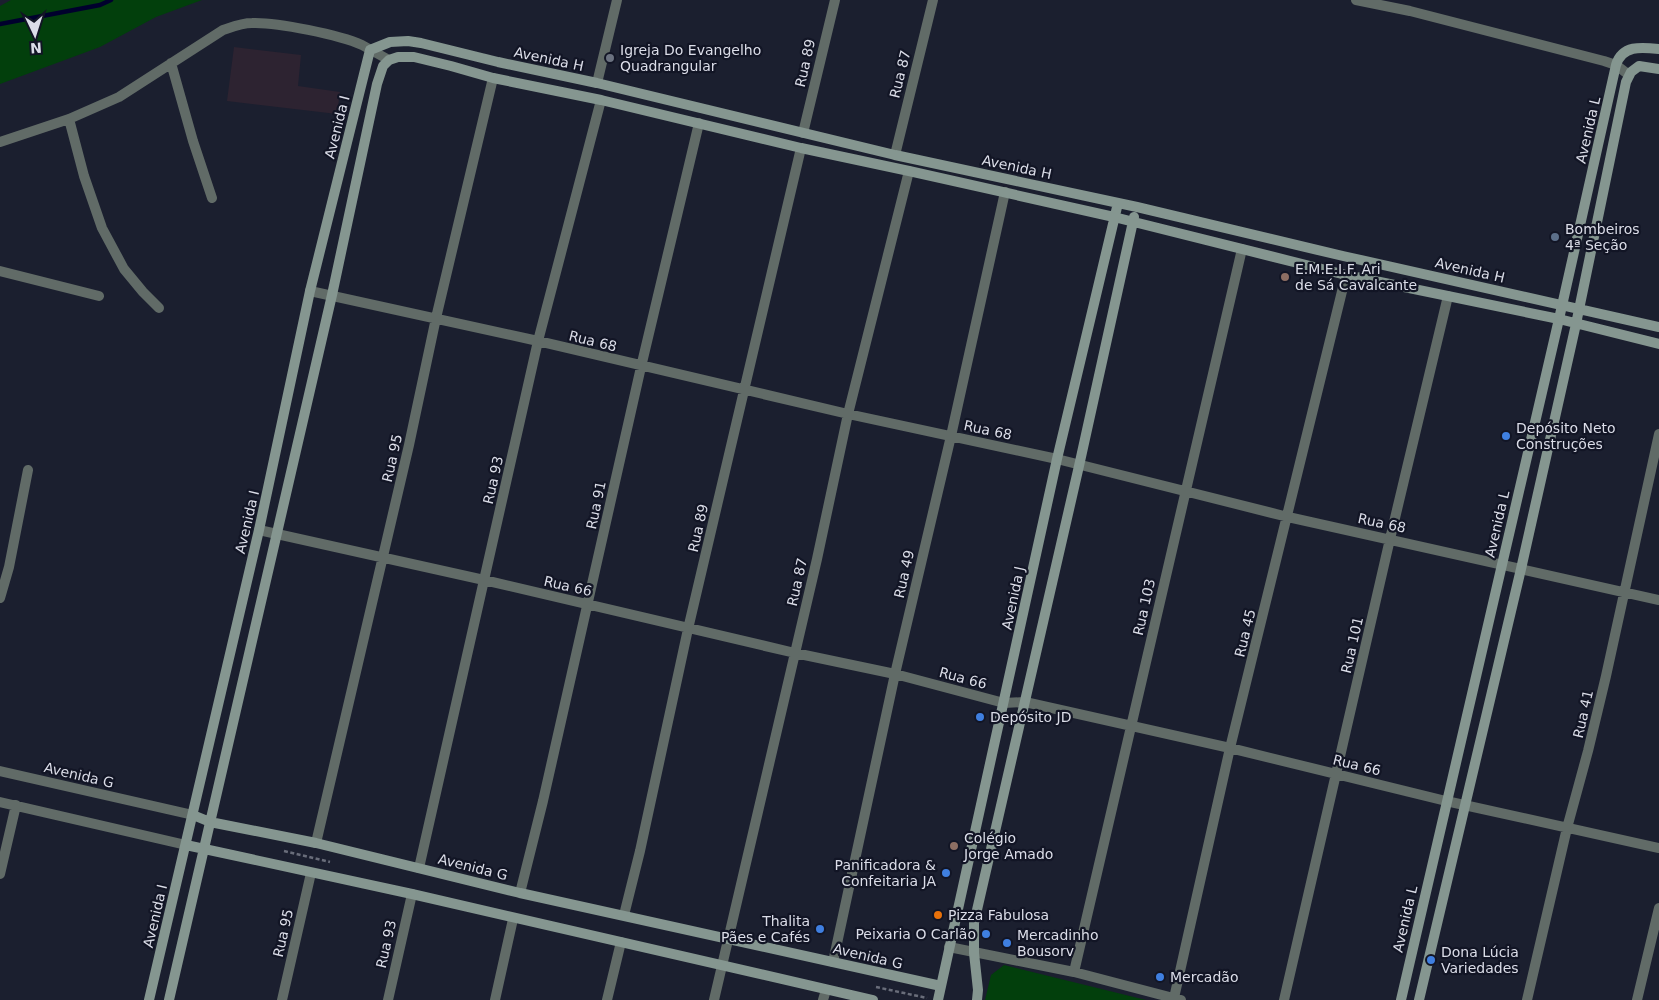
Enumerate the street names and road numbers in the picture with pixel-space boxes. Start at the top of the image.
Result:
street label: Rua 89 [792,37,818,89]
street label: Avenida H [513,44,585,74]
street label: Rua 87 [886,48,914,100]
street label: Avenida I [321,94,353,160]
street label: Avenida L [1573,95,1604,165]
street label: Avenida H [981,152,1053,182]
street label: Avenida H [1434,254,1506,286]
street label: Rua 68 [567,327,619,355]
street label: Rua 68 [962,417,1014,443]
street label: Rua 95 [379,432,405,484]
street label: Rua 93 [480,454,506,506]
street label: Rua 91 [583,479,609,531]
street label: Avenida I [232,489,262,555]
street label: Avenida L [1482,489,1513,559]
street label: Rua 89 [685,502,711,554]
street label: Rua 68 [1356,510,1408,536]
street label: Rua 49 [891,548,917,600]
street label: Rua 87 [784,556,810,608]
street label: Avenida J [998,565,1028,631]
street label: Rua 66 [542,573,594,599]
street label: Rua 103 [1130,577,1158,637]
street label: Rua 45 [1231,607,1259,659]
street label: Rua 101 [1338,615,1366,675]
street label: Rua 66 [937,664,989,692]
street label: Rua 41 [1570,688,1596,740]
street label: Rua 66 [1331,751,1383,779]
street label: Avenida G [43,759,115,791]
street label: Avenida G [437,851,509,883]
street label: Avenida I [140,883,170,949]
street label: Avenida L [1390,884,1421,954]
street label: Rua 95 [270,907,296,959]
street label: Rua 93 [373,918,399,970]
street label: Avenida G [832,940,904,972]

